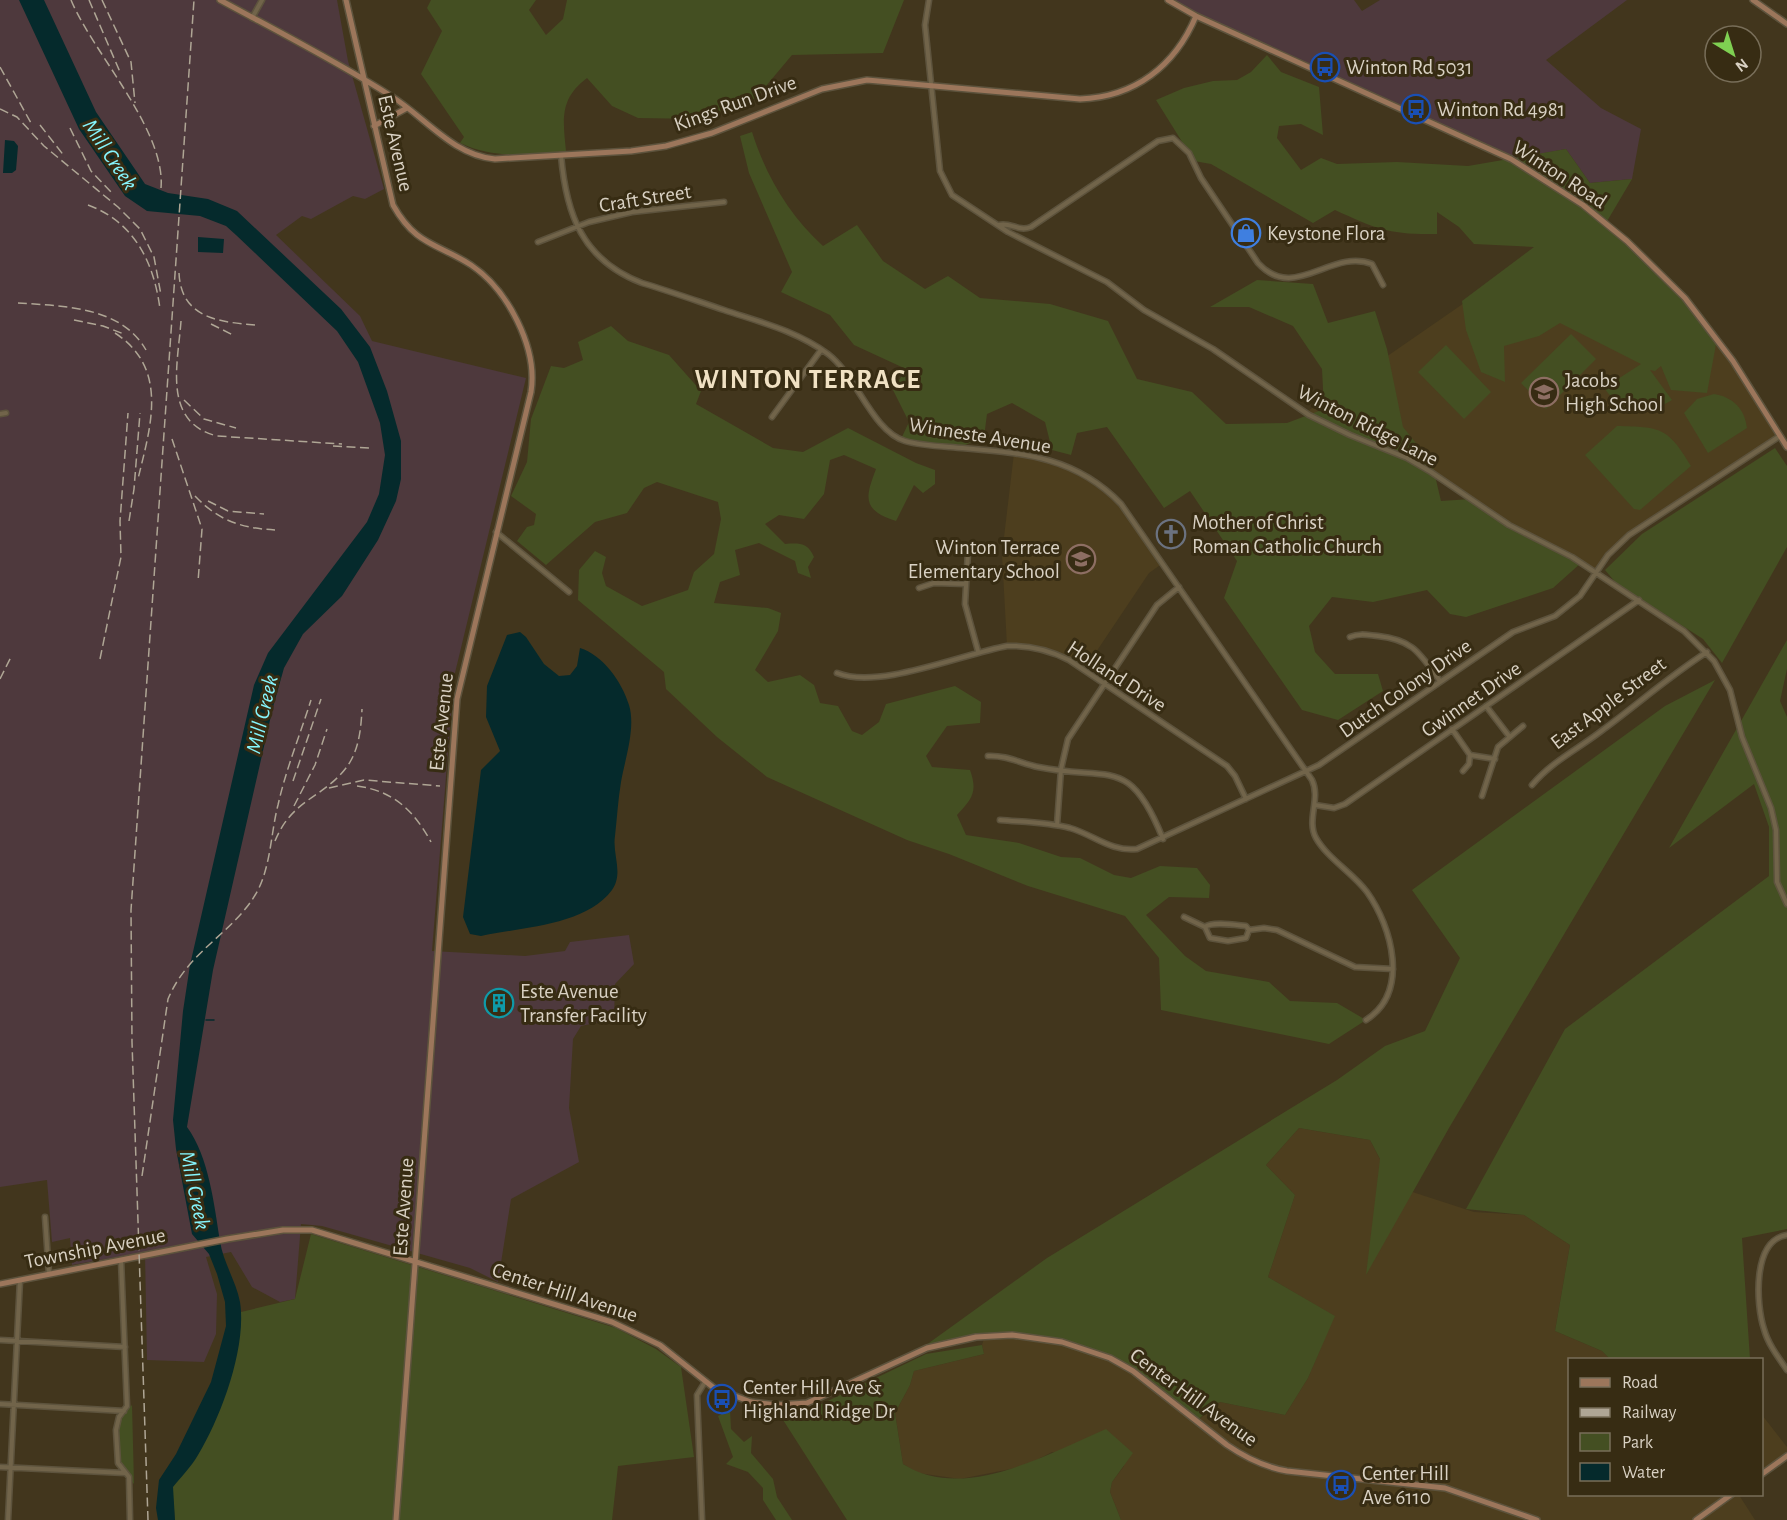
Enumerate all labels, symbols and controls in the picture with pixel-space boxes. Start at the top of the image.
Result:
north arrow [1703,24,1763,84]
bus stop icon: Winton Rd 5031 [1309,51,1341,83]
text: N [1732,55,1751,75]
place label: Winton Rd 5031 [1346,57,1472,78]
street label: Kings Run Drive [671,72,799,135]
street label: Este Avenue [374,93,417,194]
bus stop icon: Winton Rd 4981 [1400,93,1432,125]
place label: Winton Rd 4981 [1437,99,1565,120]
water label: Mill Creek [79,115,142,194]
street label: Winton Road [1509,136,1611,212]
street label: Craft Street [598,181,693,216]
shop icon: Keystone Flora [1230,217,1262,249]
place label: Keystone Flora [1267,223,1386,244]
district label: WINTON TERRACE [694,366,922,393]
place label: Jacobs High School [1565,370,1663,415]
school or university icon: Jacobs High School [1528,376,1560,408]
street label: Winton Ridge Lane [1294,381,1442,470]
street label: Winneste Avenue [907,414,1052,457]
place label: Mother of Christ Roman Catholic Church [1192,512,1382,557]
church icon: Mother of Christ Roman Catholic Church [1155,518,1187,550]
place label: Winton Terrace Elementary School [908,537,1060,582]
school or university icon: Winton Terrace Elementary School [1065,543,1097,575]
street label: Dutch Colony Drive [1335,635,1475,742]
street label: Holland Drive [1064,637,1170,716]
street label: East Apple Street [1547,653,1670,753]
street label: Gwinnet Drive [1418,657,1525,741]
street label: Este Avenue [426,672,457,772]
water label: Mill Creek [242,673,282,756]
place label: Este Avenue Transfer Facility [520,981,647,1026]
building icon: Este Avenue Transfer Facility [483,987,515,1019]
water label: Mill Creek [176,1149,214,1232]
street label: Este Avenue [390,1157,417,1257]
street label: Township Avenue [23,1225,167,1272]
street label: Center Hill Avenue [489,1259,640,1326]
street label: Center Hill Avenue [1126,1344,1261,1451]
legend [1568,1358,1763,1496]
text: Road [1622,1374,1658,1392]
place label: Center Hill Ave & Highland Ridge Dr [743,1377,895,1422]
bus stop icon: Center Hill Ave & Highland Ridge Dr [706,1383,738,1415]
text: Railway [1622,1404,1677,1422]
text: Park [1622,1434,1654,1452]
place label: Center Hill Ave 6110 [1362,1463,1449,1508]
text: Water [1622,1464,1665,1482]
bus stop icon: Center Hill Ave 6110 [1325,1469,1357,1501]

